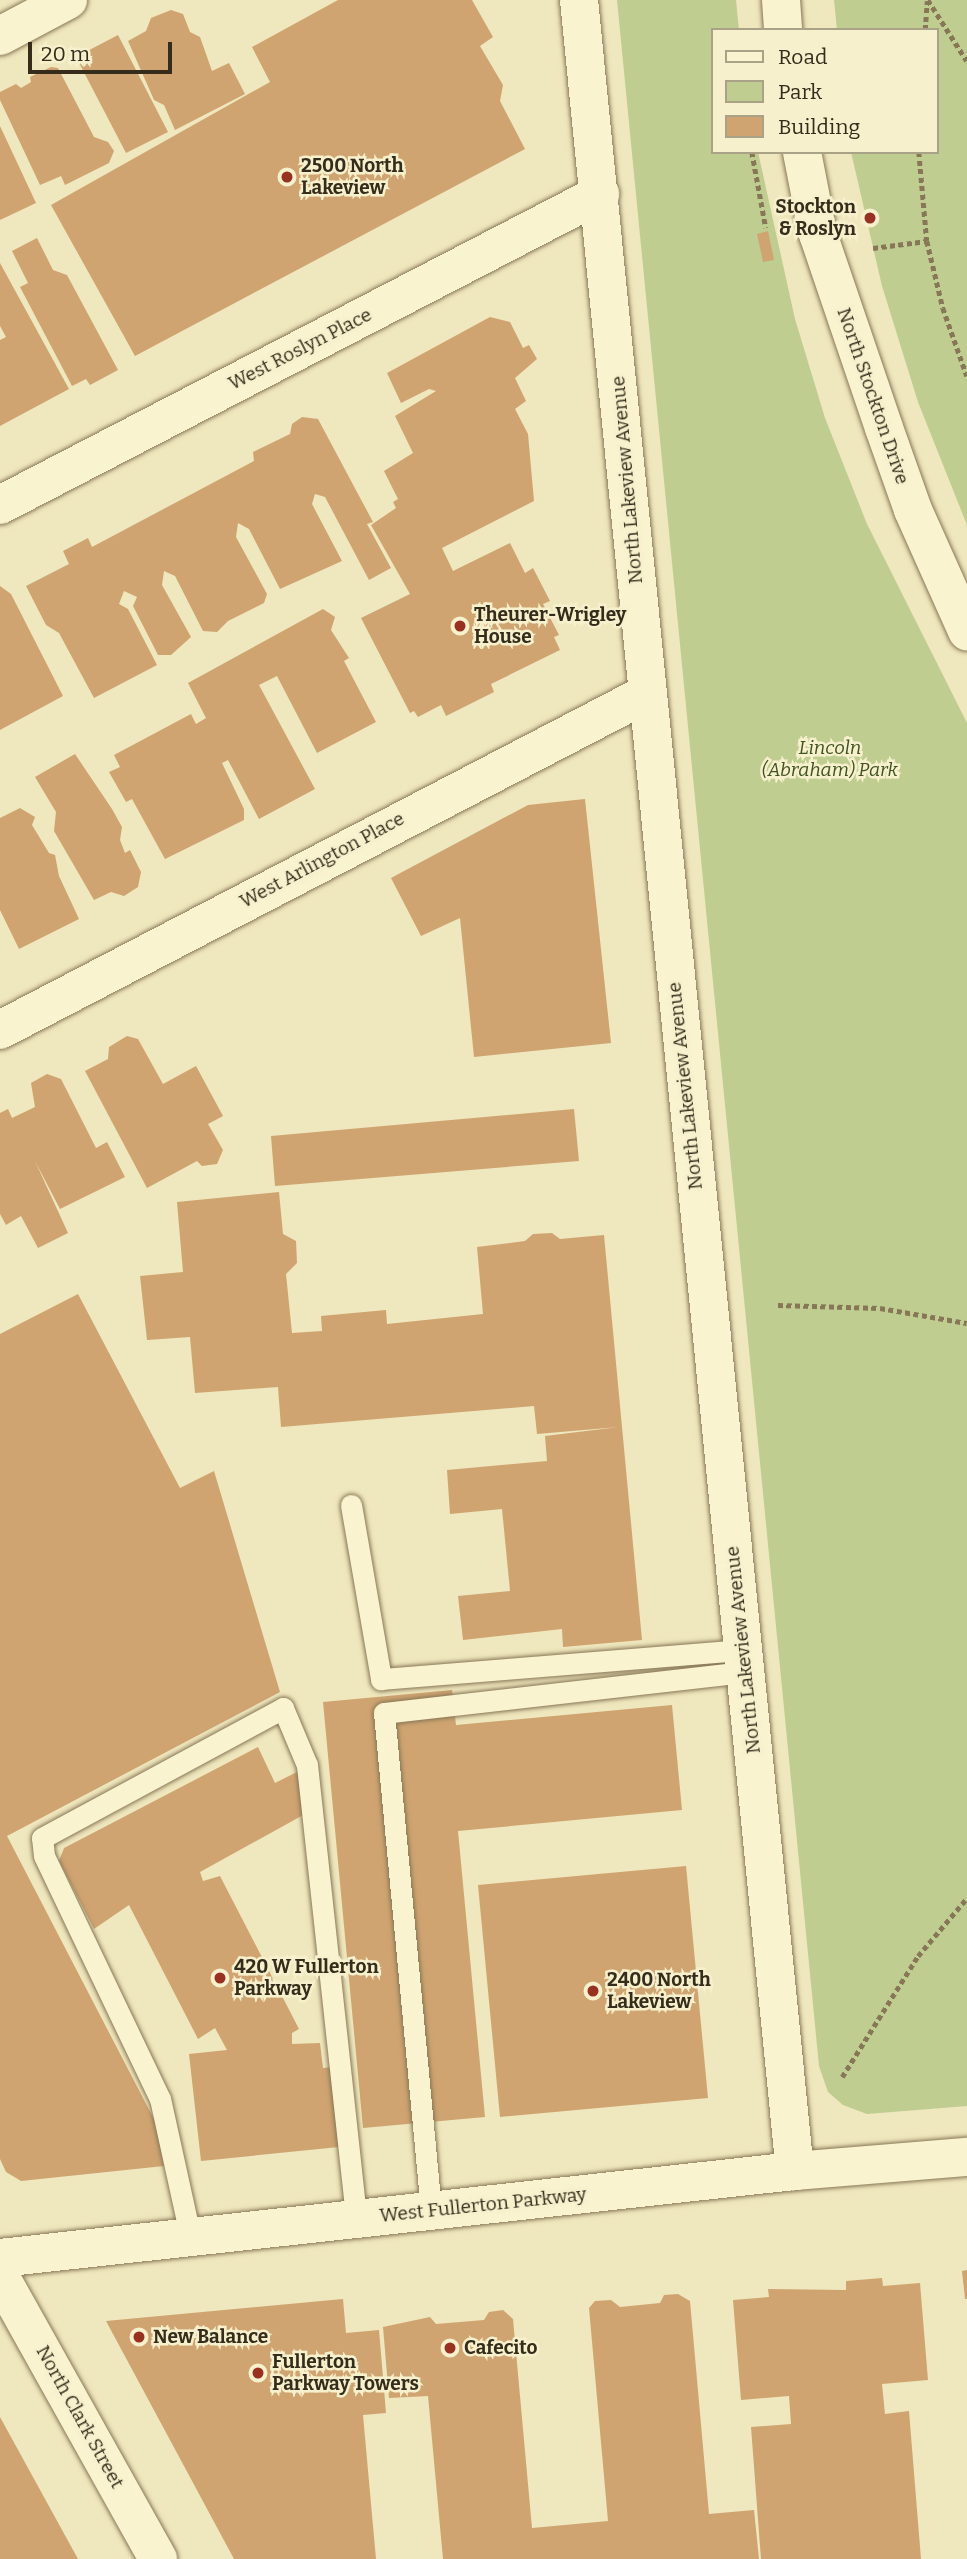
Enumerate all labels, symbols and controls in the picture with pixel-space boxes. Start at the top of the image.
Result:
scale bar [32,28,175,72]
legend [712,28,939,154]
text: 20 m [41,41,90,67]
text: Road [778,44,827,70]
text: Park [778,79,822,105]
text: Building [778,114,860,140]
place label: 2500 North Lakeview [301,155,403,199]
marker: 2500 North Lakeview [279,169,295,185]
place label: Stockton & Roslyn [775,196,856,240]
marker: Stockton & Roslyn [862,210,878,226]
street label: West Roslyn Place [225,303,375,395]
street label: North Stockton Drive [832,305,914,487]
street label: North Lakeview Avenue [607,375,647,585]
place label: Theurer-Wrigley House [474,604,626,648]
marker: Theurer-Wrigley House [452,618,468,634]
park label: Lincoln (Abraham) Park [762,737,898,781]
street label: West Arlington Place [236,807,408,913]
street label: North Lakeview Avenue [663,981,707,1191]
street label: North Lakeview Avenue [721,1545,765,1755]
place label: 420 W Fullerton Parkway [234,1956,379,2000]
place label: 2400 North Lakeview [607,1969,711,2013]
marker: 420 W Fullerton Parkway [212,1970,228,1986]
marker: 2400 North Lakeview [585,1983,601,1999]
street label: West Fullerton Parkway [378,2183,588,2227]
place label: New Balance [153,2326,268,2348]
marker: New Balance [131,2329,147,2345]
place label: Cafecito [464,2337,537,2359]
marker: Cafecito [442,2340,458,2356]
street label: North Clark Street [31,2342,129,2492]
place label: Fullerton Parkway Towers [272,2351,419,2395]
marker: Fullerton Parkway Towers [250,2365,266,2381]

